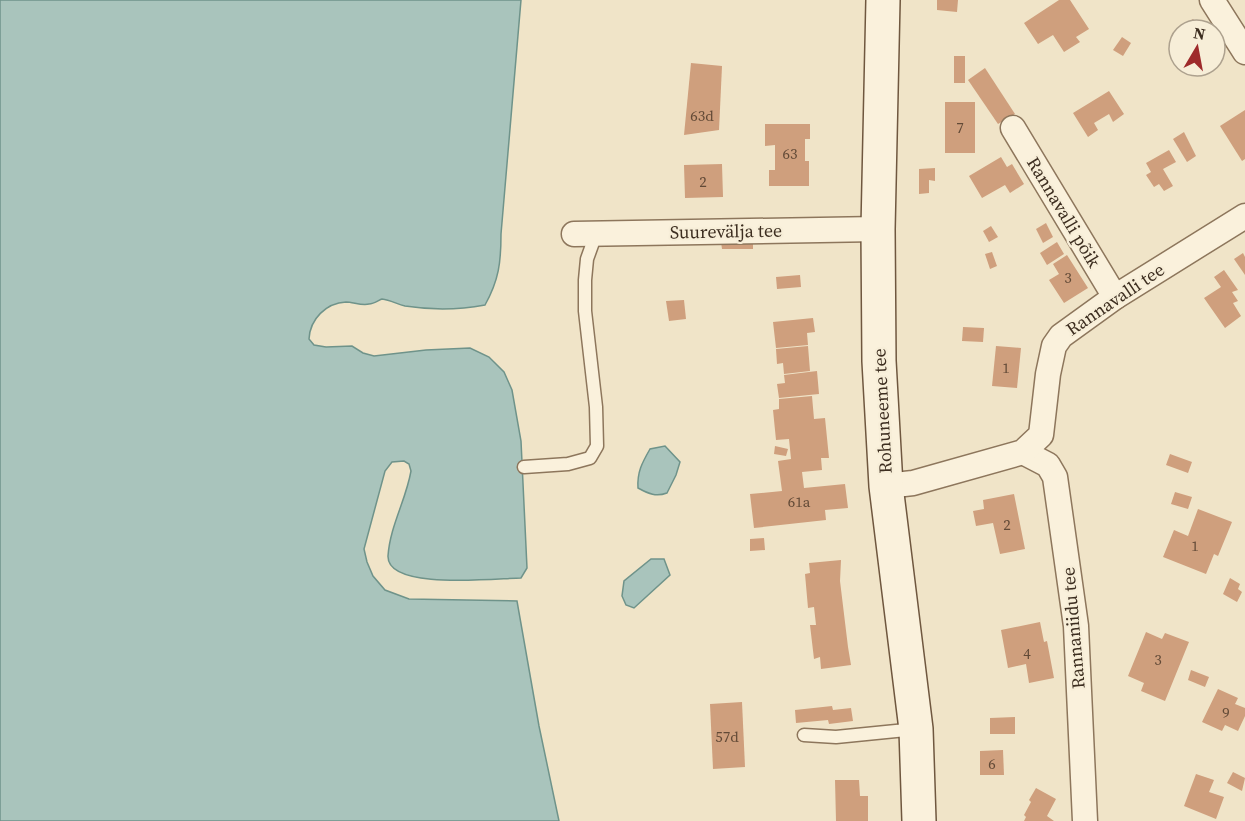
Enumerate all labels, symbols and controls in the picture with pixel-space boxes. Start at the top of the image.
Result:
north arrow [1167,18,1227,78]
text: N [1192,21,1208,45]
house number: 63d [690,105,714,126]
house number: 7 [956,117,964,138]
house number: 63 [782,143,798,164]
street label: Rannavalli põik [1021,152,1107,272]
house number: 2 [699,171,707,192]
street label: Suurevälja tee [670,218,782,244]
street label: Rannavalli tee [1061,257,1169,341]
house number: 3 [1064,267,1072,288]
street label: Rohuneeme tee [866,348,898,474]
house number: 1 [1002,357,1010,378]
house number: 61a [788,491,811,512]
house number: 2 [1003,514,1011,535]
house number: 1 [1191,535,1199,556]
street label: Rannaniidu tee [1055,566,1091,690]
house number: 4 [1023,643,1031,664]
house number: 3 [1154,649,1162,670]
house number: 9 [1222,702,1230,723]
house number: 57d [715,726,739,747]
house number: 6 [988,753,996,774]

